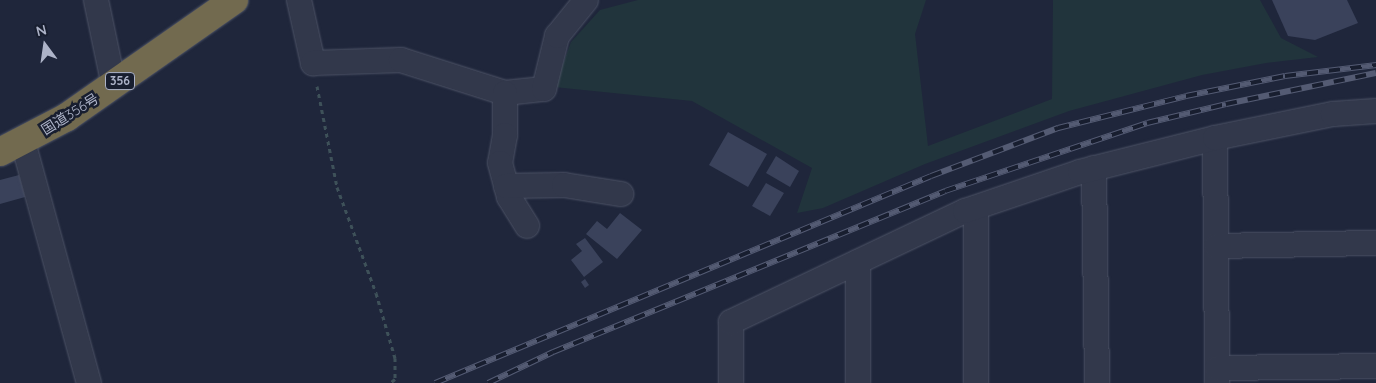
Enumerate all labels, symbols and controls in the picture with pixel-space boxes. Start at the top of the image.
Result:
north arrow [20,20,70,70]
text: N [34,20,49,40]
road number: 356 [105,72,135,90]
street label: 国道356号 [38,90,102,138]

